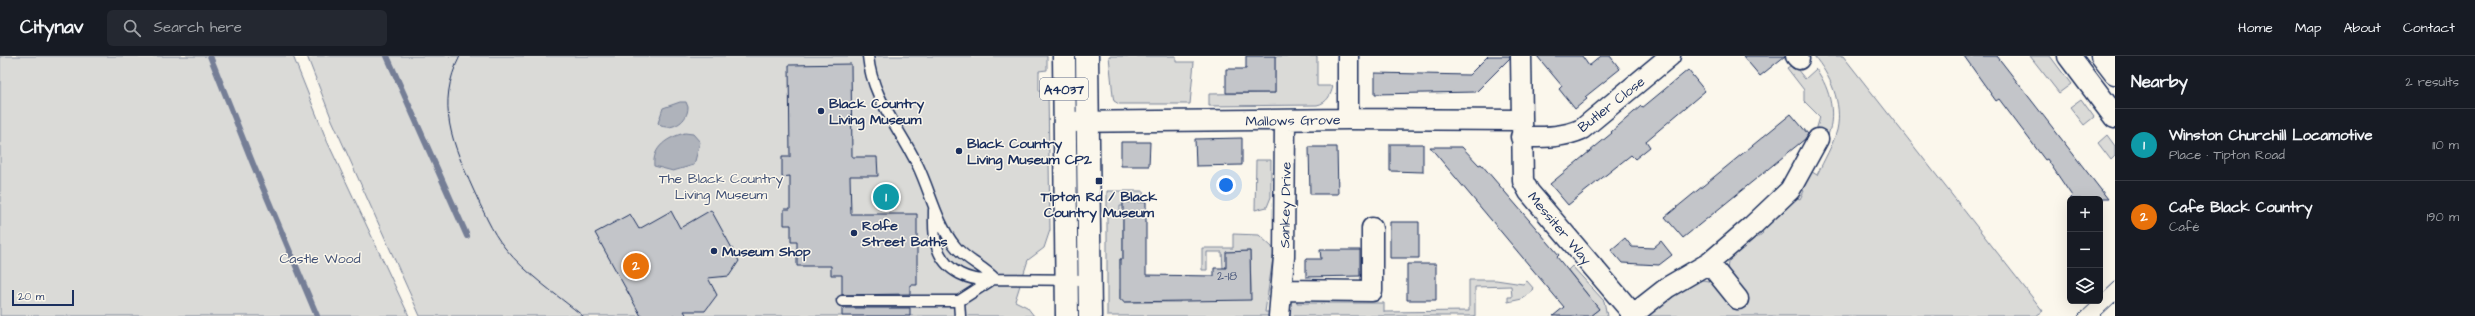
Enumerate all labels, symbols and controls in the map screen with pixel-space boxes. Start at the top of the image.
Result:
search box [107,10,387,46]
text: Citynav [20,14,83,41]
icon: search [121,17,143,39]
text: Search here [153,17,242,38]
text: Home [2238,18,2273,38]
text: Map [2295,18,2321,38]
text: About [2343,18,2381,38]
text: Contact [2403,18,2455,38]
text: Nearby [2131,70,2188,94]
street label: Butler Close [1574,72,1650,137]
text: 2 results [2405,73,2459,91]
road number: A4037 [1040,78,1088,100]
place label: Black Country Living Museum [829,94,925,131]
marker: Black Country Living Museum [816,106,826,116]
street label: Mallows Grove [1245,110,1341,132]
text: Winston Churchill Locamotive [2169,125,2373,146]
place label: Black Country Living Museum CP2 [967,134,1093,171]
text: 1 [2143,136,2145,154]
text: 110 m [2432,136,2459,154]
marker: Black Country Living Museum CP2 [954,146,964,156]
text: Place · Tipton Road [2169,146,2285,164]
street label: Sankey Drive [1275,161,1297,248]
park label: The Black Country Living Museum [659,169,783,205]
your location [1216,175,1236,195]
marker: Tipton Rd / Black Country Museum [1094,176,1104,186]
pin: 1 [873,182,899,212]
place label: Tipton Rd / Black Country Museum [1040,187,1158,223]
street label: Messiter Way [1523,188,1596,270]
map controls [2067,196,2103,304]
button: + [2067,196,2103,232]
text: Cafe Black Country [2169,197,2312,218]
text: 2 [2140,208,2148,226]
text: 190 m [2426,208,2459,226]
place label: Rolfe Street Baths [861,216,948,252]
text: Café [2169,218,2200,236]
marker: Rolfe Street Baths [849,228,859,238]
button: − [2067,232,2103,268]
place label: Museum Shop [722,242,811,262]
marker: Museum Shop [709,246,719,256]
park label: Castle Wood [279,249,361,269]
pin: 2 [623,251,649,281]
house number: 2-18 [1217,268,1237,285]
button: layers [2067,268,2103,304]
scale bar [12,288,74,307]
text: 20 m [18,289,44,304]

